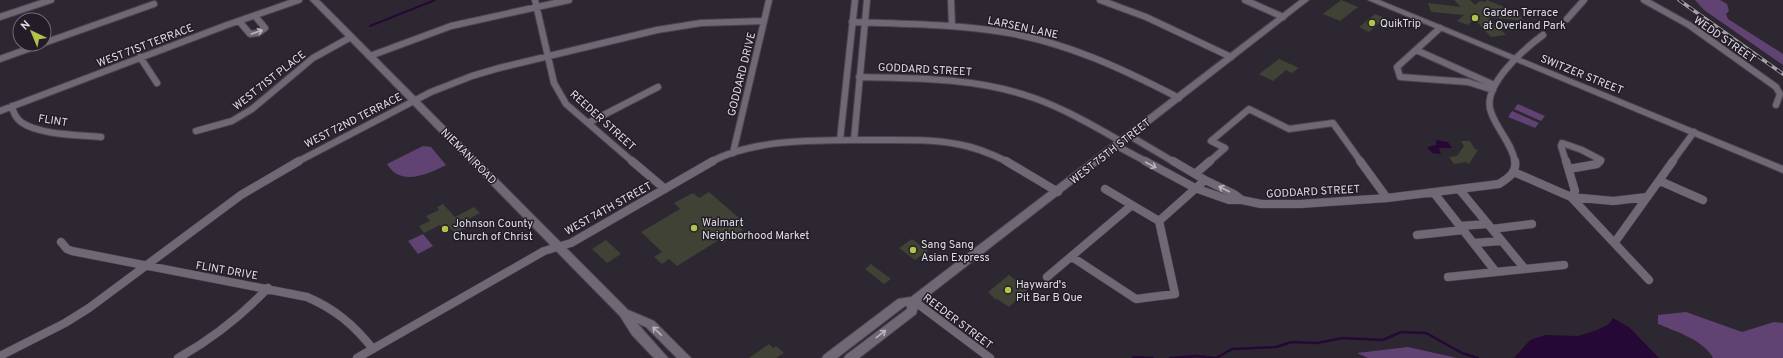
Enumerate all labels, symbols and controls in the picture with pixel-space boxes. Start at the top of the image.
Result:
place label: Garden Terrace at Overland Park [1483,6,1566,33]
north arrow [12,12,52,52]
marker: Garden Terrace at Overland Park [1470,13,1480,23]
street label: WEDD STREET [1691,13,1758,66]
street label: LARSEN LANE [986,14,1060,42]
place label: QuikTrip [1380,17,1421,31]
text: N [18,18,33,33]
marker: QuikTrip [1367,18,1377,28]
street label: WEST 71ST TERRACE [95,21,196,71]
one-way arrow [251,28,263,35]
street label: GODDARD DRIVE [725,31,759,118]
street label: WEST 71ST PLACE [230,48,309,114]
street label: SWITZER STREET [1538,52,1625,98]
street label: GODDARD STREET [878,61,972,79]
street label: REEDER STREET [567,88,638,154]
street label: WEST 72ND TERRACE [302,90,405,152]
street label: FLINT [37,112,69,130]
street label: WEST 75TH STREET [1067,116,1154,188]
street label: NIEMAN ROAD [437,126,499,188]
one-way arrow [1145,161,1157,169]
street label: WEST 74TH STREET [562,179,655,239]
street label: GODDARD STREET [1266,183,1360,201]
one-way arrow [1218,185,1230,192]
place label: Walmart Neighborhood Market [702,216,809,243]
place label: Johnson County Church of Christ [453,217,533,244]
marker: Walmart Neighborhood Market [689,223,699,233]
marker: Johnson County Church of Christ [440,224,450,234]
place label: Sang Sang Asian Express [921,238,990,265]
marker: Sang Sang Asian Express [908,245,918,255]
street label: FLINT DRIVE [195,259,259,283]
place label: Hayward's Pit Bar B Que [1016,278,1083,305]
marker: Hayward's Pit Bar B Que [1003,285,1013,295]
street label: REEDER STREET [920,291,995,353]
one-way arrow [652,327,662,336]
one-way arrow [876,330,887,338]

